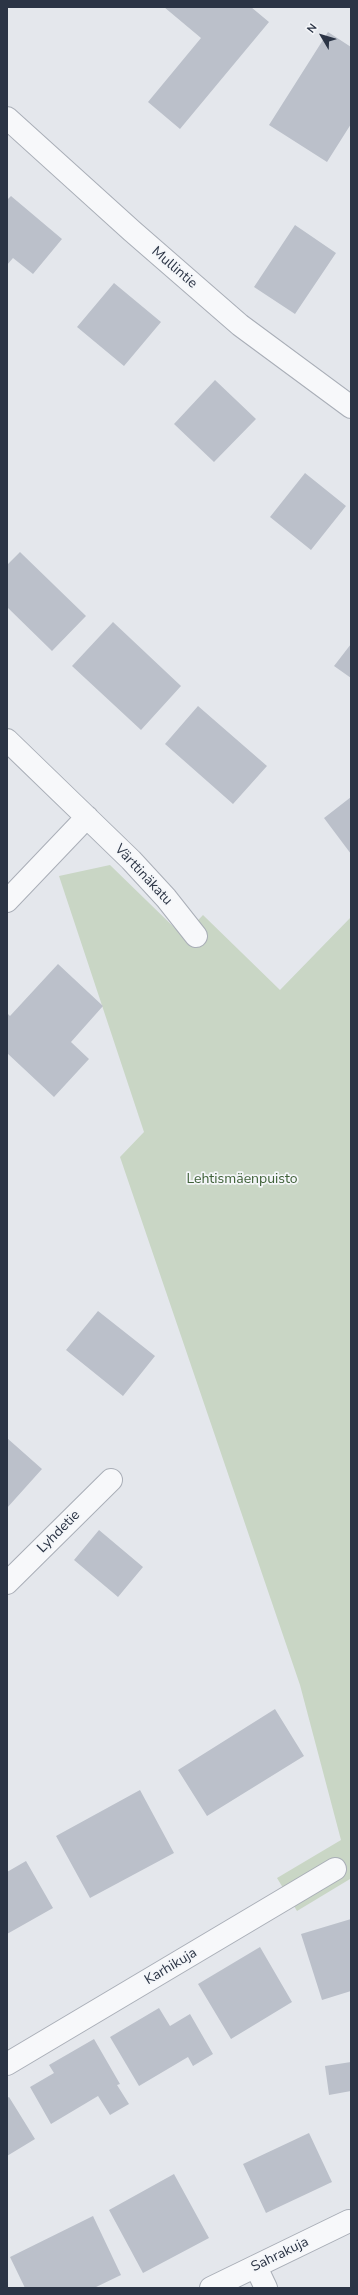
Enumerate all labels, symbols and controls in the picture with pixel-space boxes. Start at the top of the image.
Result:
north arrow [302,16,342,56]
text: N [304,20,321,36]
street label: Mullintie [148,244,200,292]
street label: Värttinäkatu [111,841,175,909]
park label: Lehtismäenpuisto [186,1172,298,1188]
street label: Lyhdetie [34,1507,84,1557]
street label: Karhikuja [142,1945,200,1989]
street label: Sahrakuja [248,2234,312,2276]

